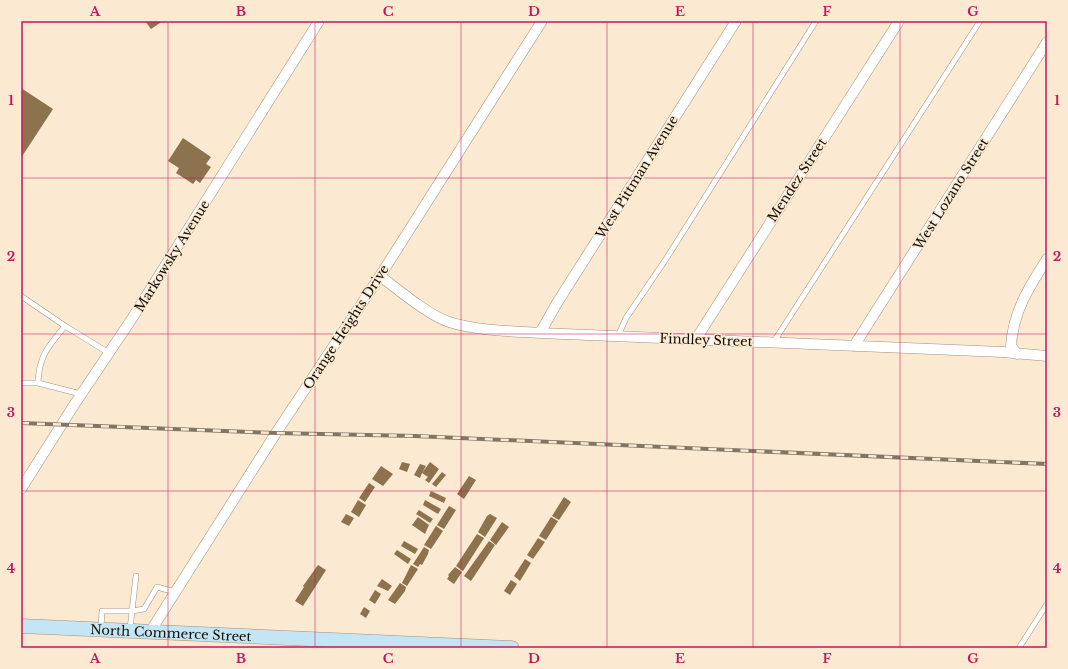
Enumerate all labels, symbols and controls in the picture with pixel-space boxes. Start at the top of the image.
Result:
text: A [89,3,101,20]
text: B [236,3,246,20]
text: C [383,3,394,20]
text: D [528,3,540,20]
text: E [675,3,685,20]
text: F [823,3,832,20]
text: G [967,3,979,20]
text: 1 [8,92,14,109]
text: 1 [1054,92,1060,109]
street label: West Pittman Avenue [592,112,682,243]
street label: Mendez Street [764,135,830,225]
street label: West Lozano Street [909,135,992,254]
street label: Markowsky Avenue [131,197,213,315]
text: 2 [7,248,15,265]
text: 2 [1053,248,1061,265]
street label: Orange Heights Drive [299,261,393,393]
street label: Findley Street [659,330,753,350]
text: 3 [7,404,15,421]
text: 3 [1053,404,1061,421]
text: 4 [7,560,16,577]
text: 4 [1053,560,1062,577]
street label: North Commerce Street [90,621,252,645]
text: A [89,650,101,667]
text: B [236,650,246,667]
text: C [383,650,394,667]
text: D [528,650,540,667]
text: E [675,650,685,667]
text: F [823,650,832,667]
text: G [967,650,979,667]

